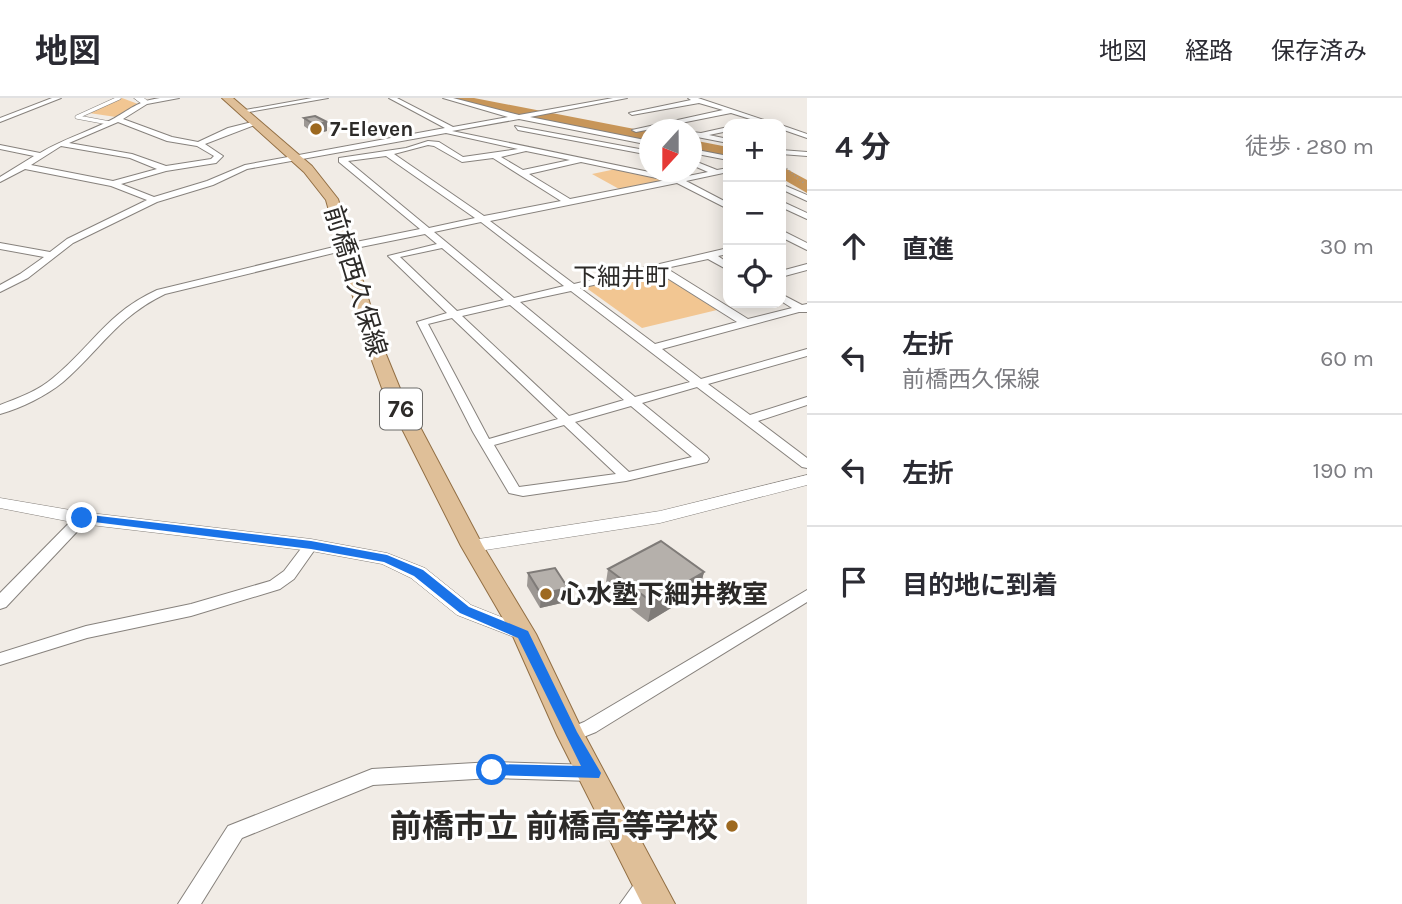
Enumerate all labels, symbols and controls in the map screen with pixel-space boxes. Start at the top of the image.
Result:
text: 地図 [35,32,101,70]
text: 地図 [1099,37,1147,65]
text: 経路 [1185,37,1233,65]
text: 保存済み [1271,37,1367,65]
place label: 7-Eleven [330,117,413,141]
north arrow [639,119,702,182]
map controls [723,119,786,308]
button: + [723,119,786,182]
marker: 7-Eleven [308,121,324,137]
text: 4 分 [835,129,890,165]
text: 徒歩 · 280 m [1245,133,1374,160]
button: − [723,182,786,245]
street label: 前橋西久保線 [318,202,393,360]
icon: ahead [835,227,873,265]
text: 30 m [1320,233,1374,260]
text: 直進 [902,234,954,265]
button: locate [723,245,786,308]
district label: 下細井町 [573,263,669,291]
text: 左折 [902,329,954,360]
icon: left [835,339,873,377]
text: 60 m [1320,345,1374,372]
text: 前橋西久保線 [902,366,1040,393]
road number: 76 [380,388,422,430]
icon: left [835,451,873,489]
text: 190 m [1312,457,1374,484]
text: 左折 [902,458,954,489]
route end [66,502,97,533]
icon: arrive [835,563,873,601]
text: 目的地に到着 [902,570,1058,601]
place label: 心水塾下細井教室 [560,579,768,610]
marker: 心水塾下細井教室 [538,586,554,602]
route start [476,754,507,785]
place label: 前橋市立 前橋高等学校 [390,808,718,845]
marker: 前橋市立 前橋高等学校 [724,818,740,834]

